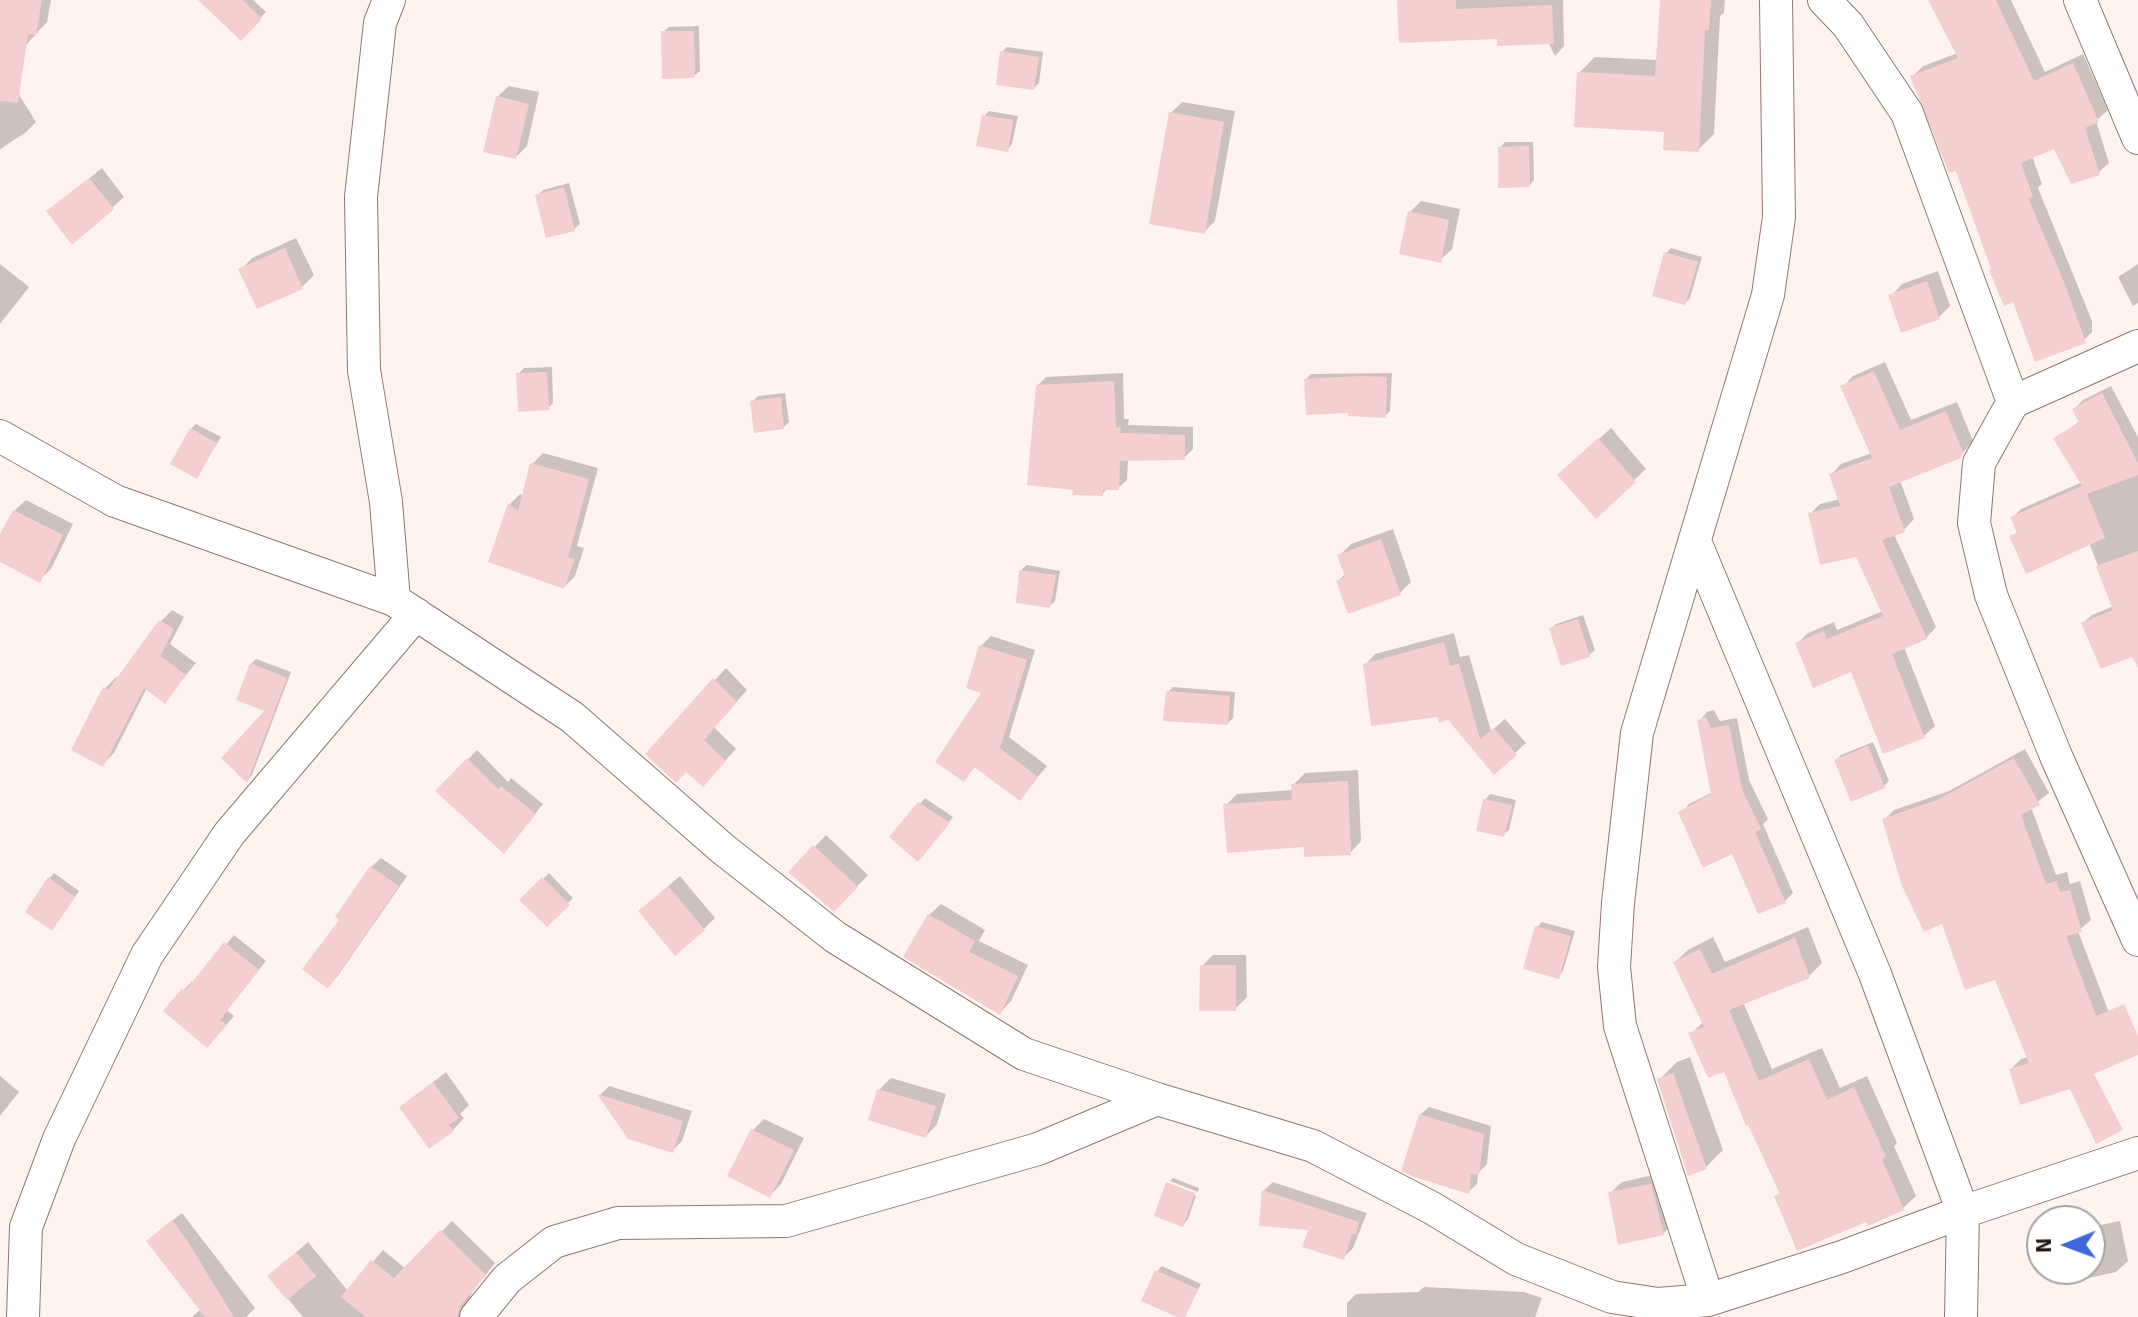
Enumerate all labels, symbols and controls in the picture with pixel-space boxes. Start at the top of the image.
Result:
north arrow [2026,1205,2106,1285]
text: N [2030,1238,2057,1253]

